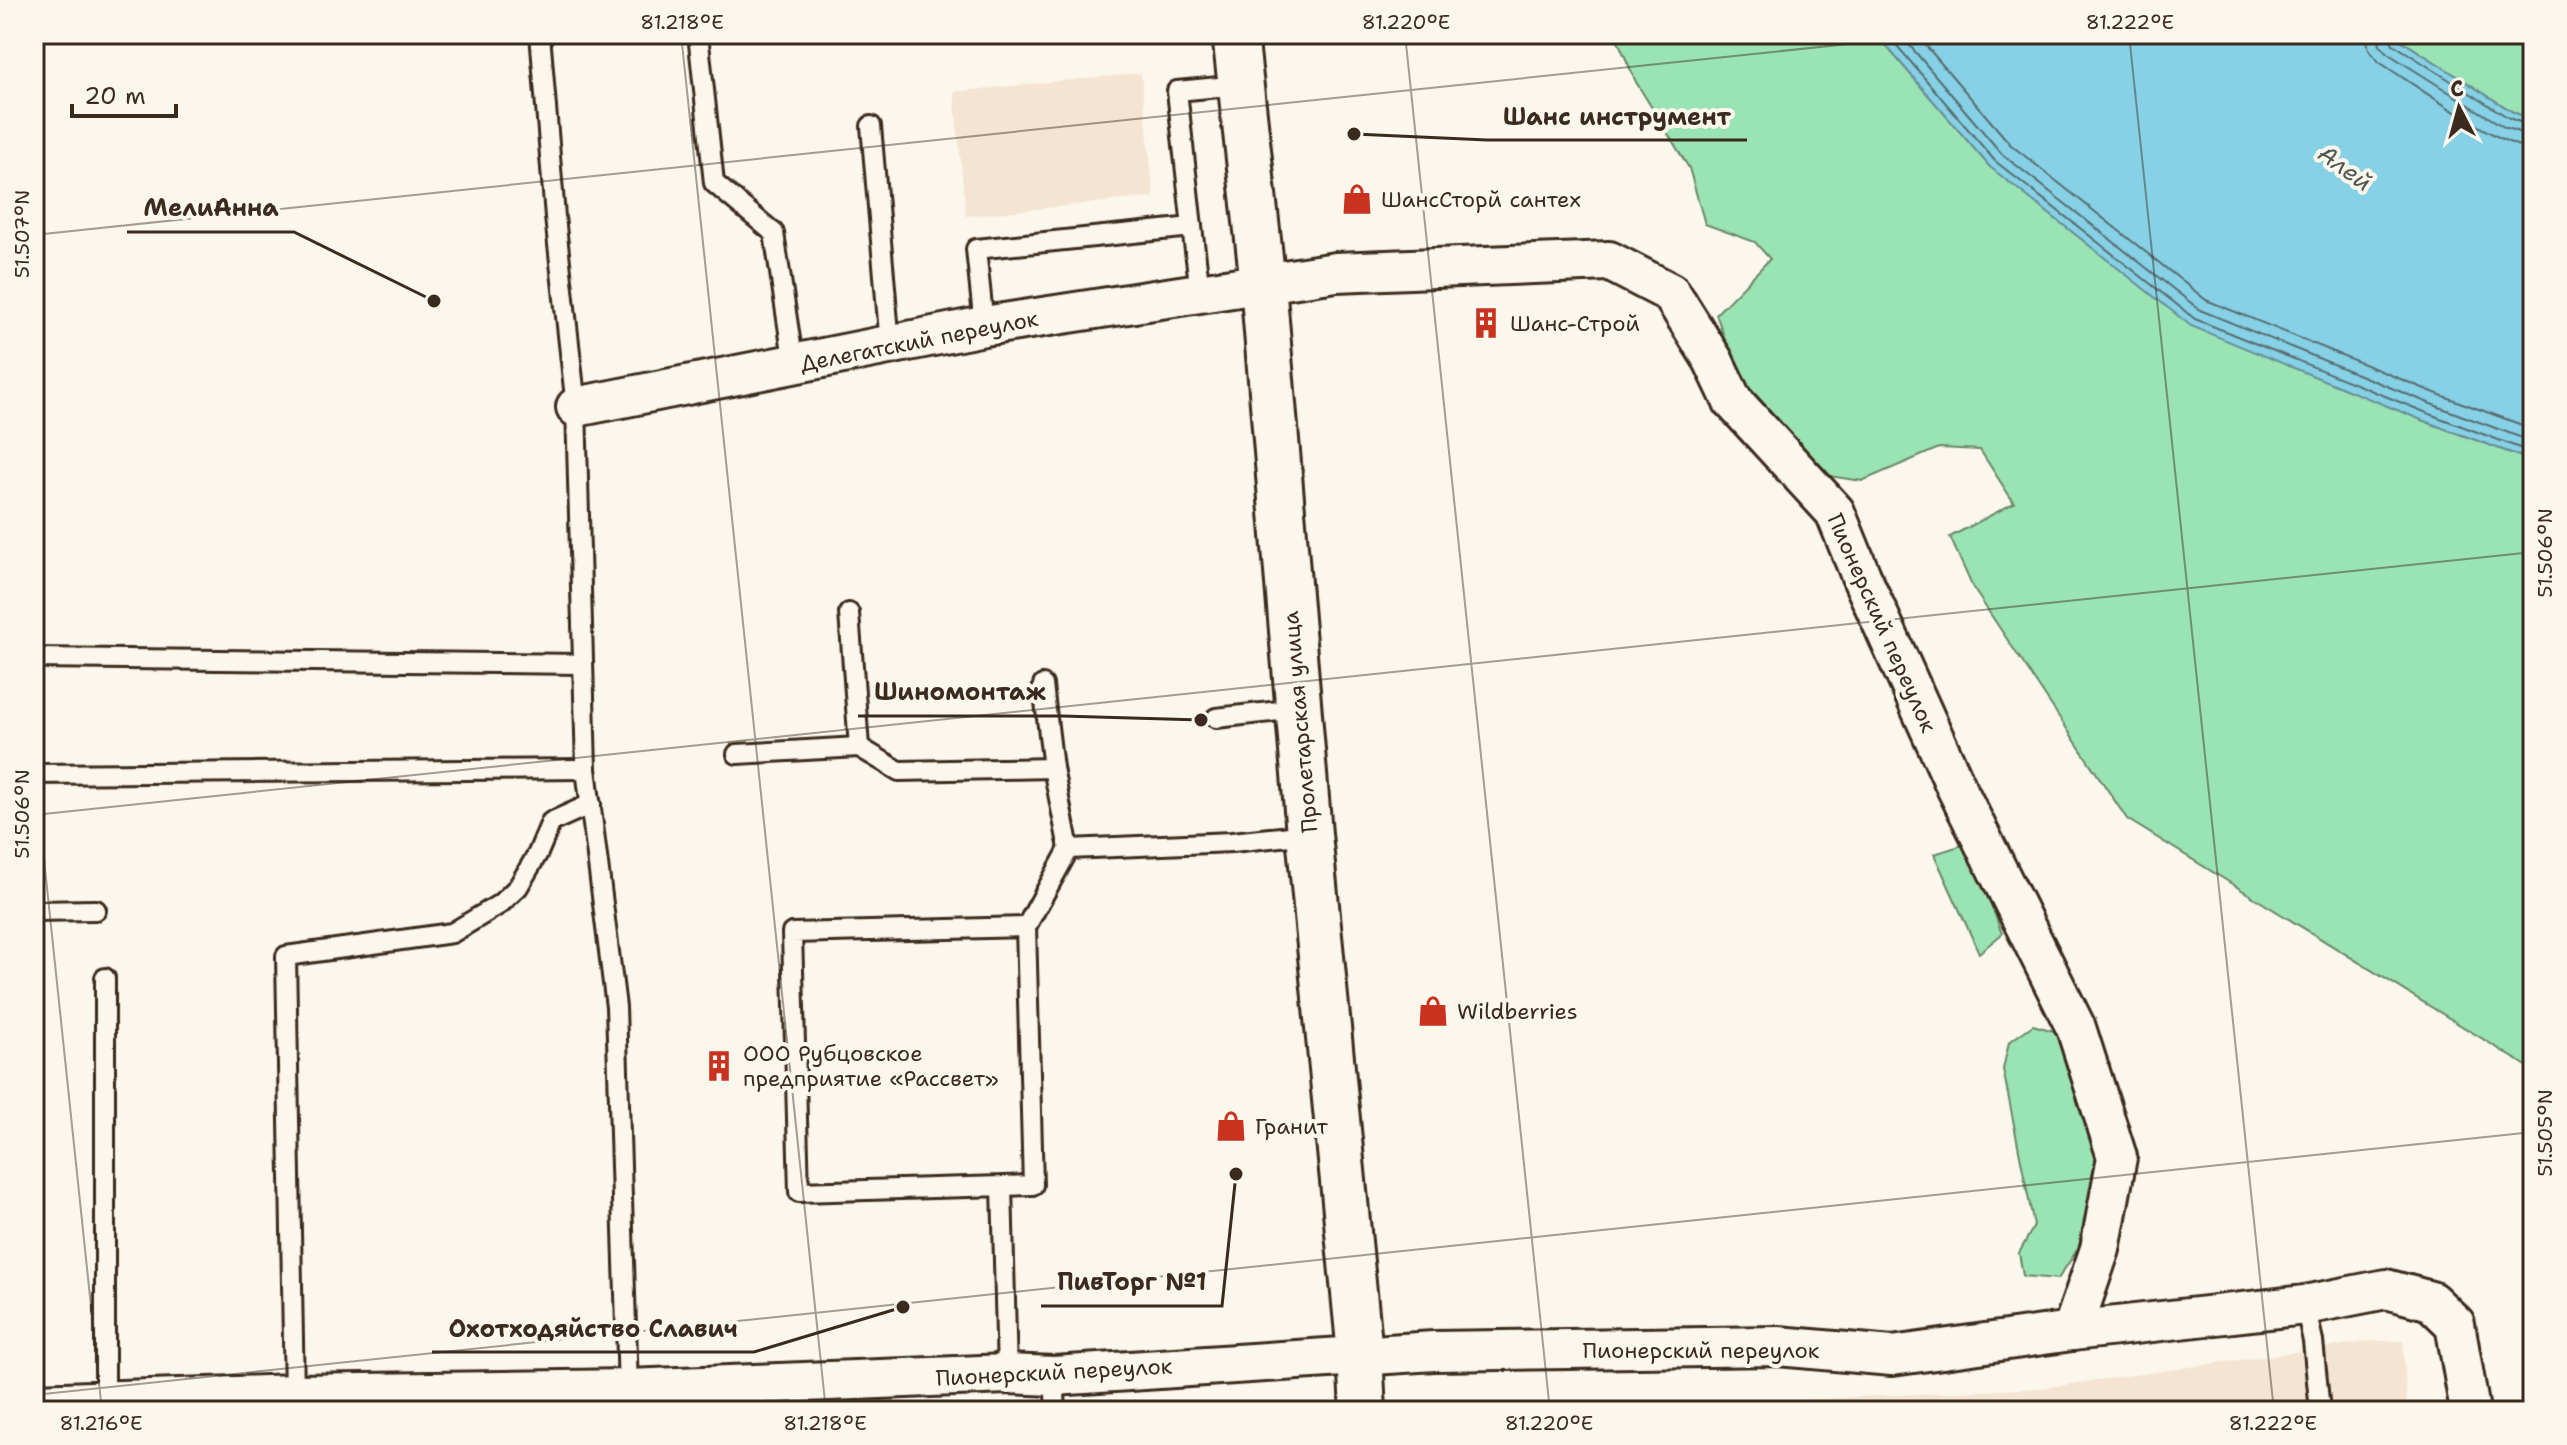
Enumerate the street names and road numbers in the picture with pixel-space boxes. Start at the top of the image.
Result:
street label: Делегатский переулок [797,304,1041,378]
street label: Пионерский переулок [1821,509,1944,737]
street label: Пролетарская улица [1276,610,1324,834]
street label: Пионерский переулок [1583,1336,1820,1365]
street label: Пионерский переулок [935,1351,1173,1393]

